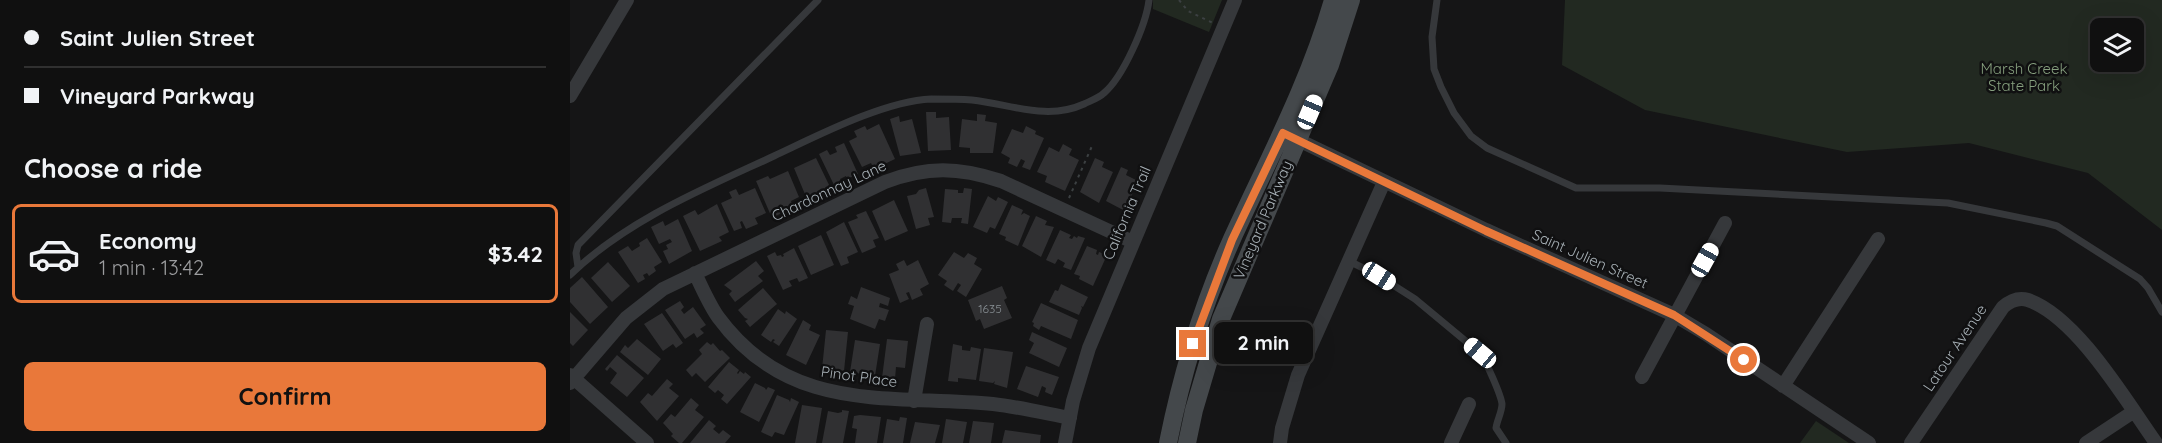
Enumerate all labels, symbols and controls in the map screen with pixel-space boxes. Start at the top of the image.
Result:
map controls [2090,18,2144,72]
button: layers [2090,18,2144,72]
text: Saint Julien Street [60,24,255,52]
park label: Marsh Creek State Park [1980,59,2068,95]
text: Vineyard Parkway [60,82,255,110]
car [1295,92,1325,132]
text: Choose a ride [24,151,202,185]
street label: Chardonnay Lane [768,156,889,225]
street label: Vineyard Parkway [1229,158,1296,282]
street label: California Trail [1098,163,1155,262]
street label: Saint Julien Street [1529,225,1651,293]
icon: car [27,227,81,281]
text: Economy [99,227,197,255]
text: $3.42 [488,240,543,268]
car [1688,240,1722,280]
text: 1 min · 13:42 [99,255,204,280]
car [1359,259,1399,293]
house number: 1635 [978,301,1002,316]
street label: Latour Avenue [1919,301,1991,395]
callout: 2 min [1214,323,1313,365]
route end [1179,330,1206,357]
text: 2 min [1237,330,1290,355]
car [1460,335,1500,371]
route start [1730,346,1757,373]
button: Confirm [24,362,546,431]
street label: Pinot Place [820,362,898,391]

